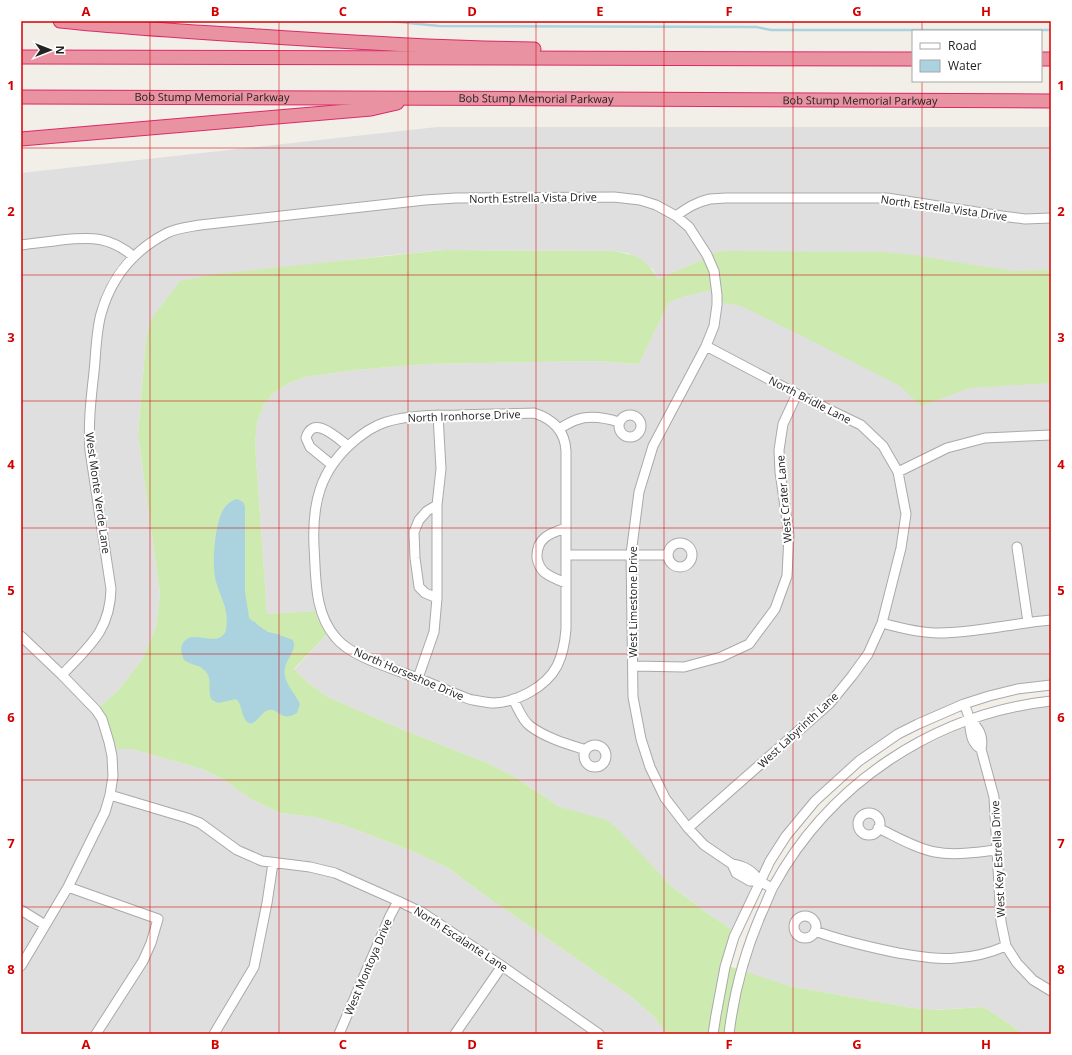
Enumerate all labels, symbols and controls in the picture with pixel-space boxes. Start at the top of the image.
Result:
text: A [82,2,91,20]
text: B [211,2,220,20]
text: C [339,2,347,20]
text: D [467,2,477,20]
text: E [596,2,604,20]
text: F [725,2,733,20]
text: G [852,2,862,20]
text: H [981,2,991,20]
north arrow [30,30,70,70]
legend [912,30,1042,82]
text: Road [948,37,977,54]
text: N [53,46,68,54]
text: Water [948,57,982,74]
text: 1 [7,76,15,94]
text: 1 [1057,76,1065,94]
street label: Bob Stump Memorial Parkway [134,89,290,104]
street label: Bob Stump Memorial Parkway [458,90,614,106]
street label: Bob Stump Memorial Parkway [782,92,938,108]
street label: North Estrella Vista Drive [469,189,597,206]
street label: North Estrella Vista Drive [880,191,1008,224]
text: 2 [7,202,15,220]
text: 2 [1057,202,1065,220]
text: 3 [7,328,15,346]
text: 3 [1057,328,1065,346]
street label: North Bridle Lane [766,372,854,427]
street label: North Ironhorse Drive [407,406,521,425]
street label: West Monte Verde Lane [83,431,114,555]
street label: West Crater Lane [772,454,795,544]
text: 4 [7,455,15,473]
text: 4 [1057,455,1065,473]
street label: West Limestone Drive [625,546,640,658]
text: 5 [7,581,15,599]
text: 5 [1057,581,1065,599]
street label: North Horseshoe Drive [352,644,467,704]
street label: West Labyrinth Lane [754,688,841,771]
text: 6 [7,708,15,726]
text: 6 [1057,708,1065,726]
street label: West Key Estrella Drive [987,800,1008,918]
text: 7 [7,834,15,852]
text: 7 [1057,834,1065,852]
street label: North Escalante Lane [411,903,511,975]
street label: West Montoya Drive [340,916,395,1017]
text: 8 [7,960,15,978]
text: 8 [1057,960,1065,978]
text: A [82,1035,91,1053]
text: B [211,1035,220,1053]
text: C [339,1035,347,1053]
text: D [467,1035,477,1053]
text: E [596,1035,604,1053]
text: F [725,1035,733,1053]
text: G [852,1035,862,1053]
text: H [981,1035,991,1053]

